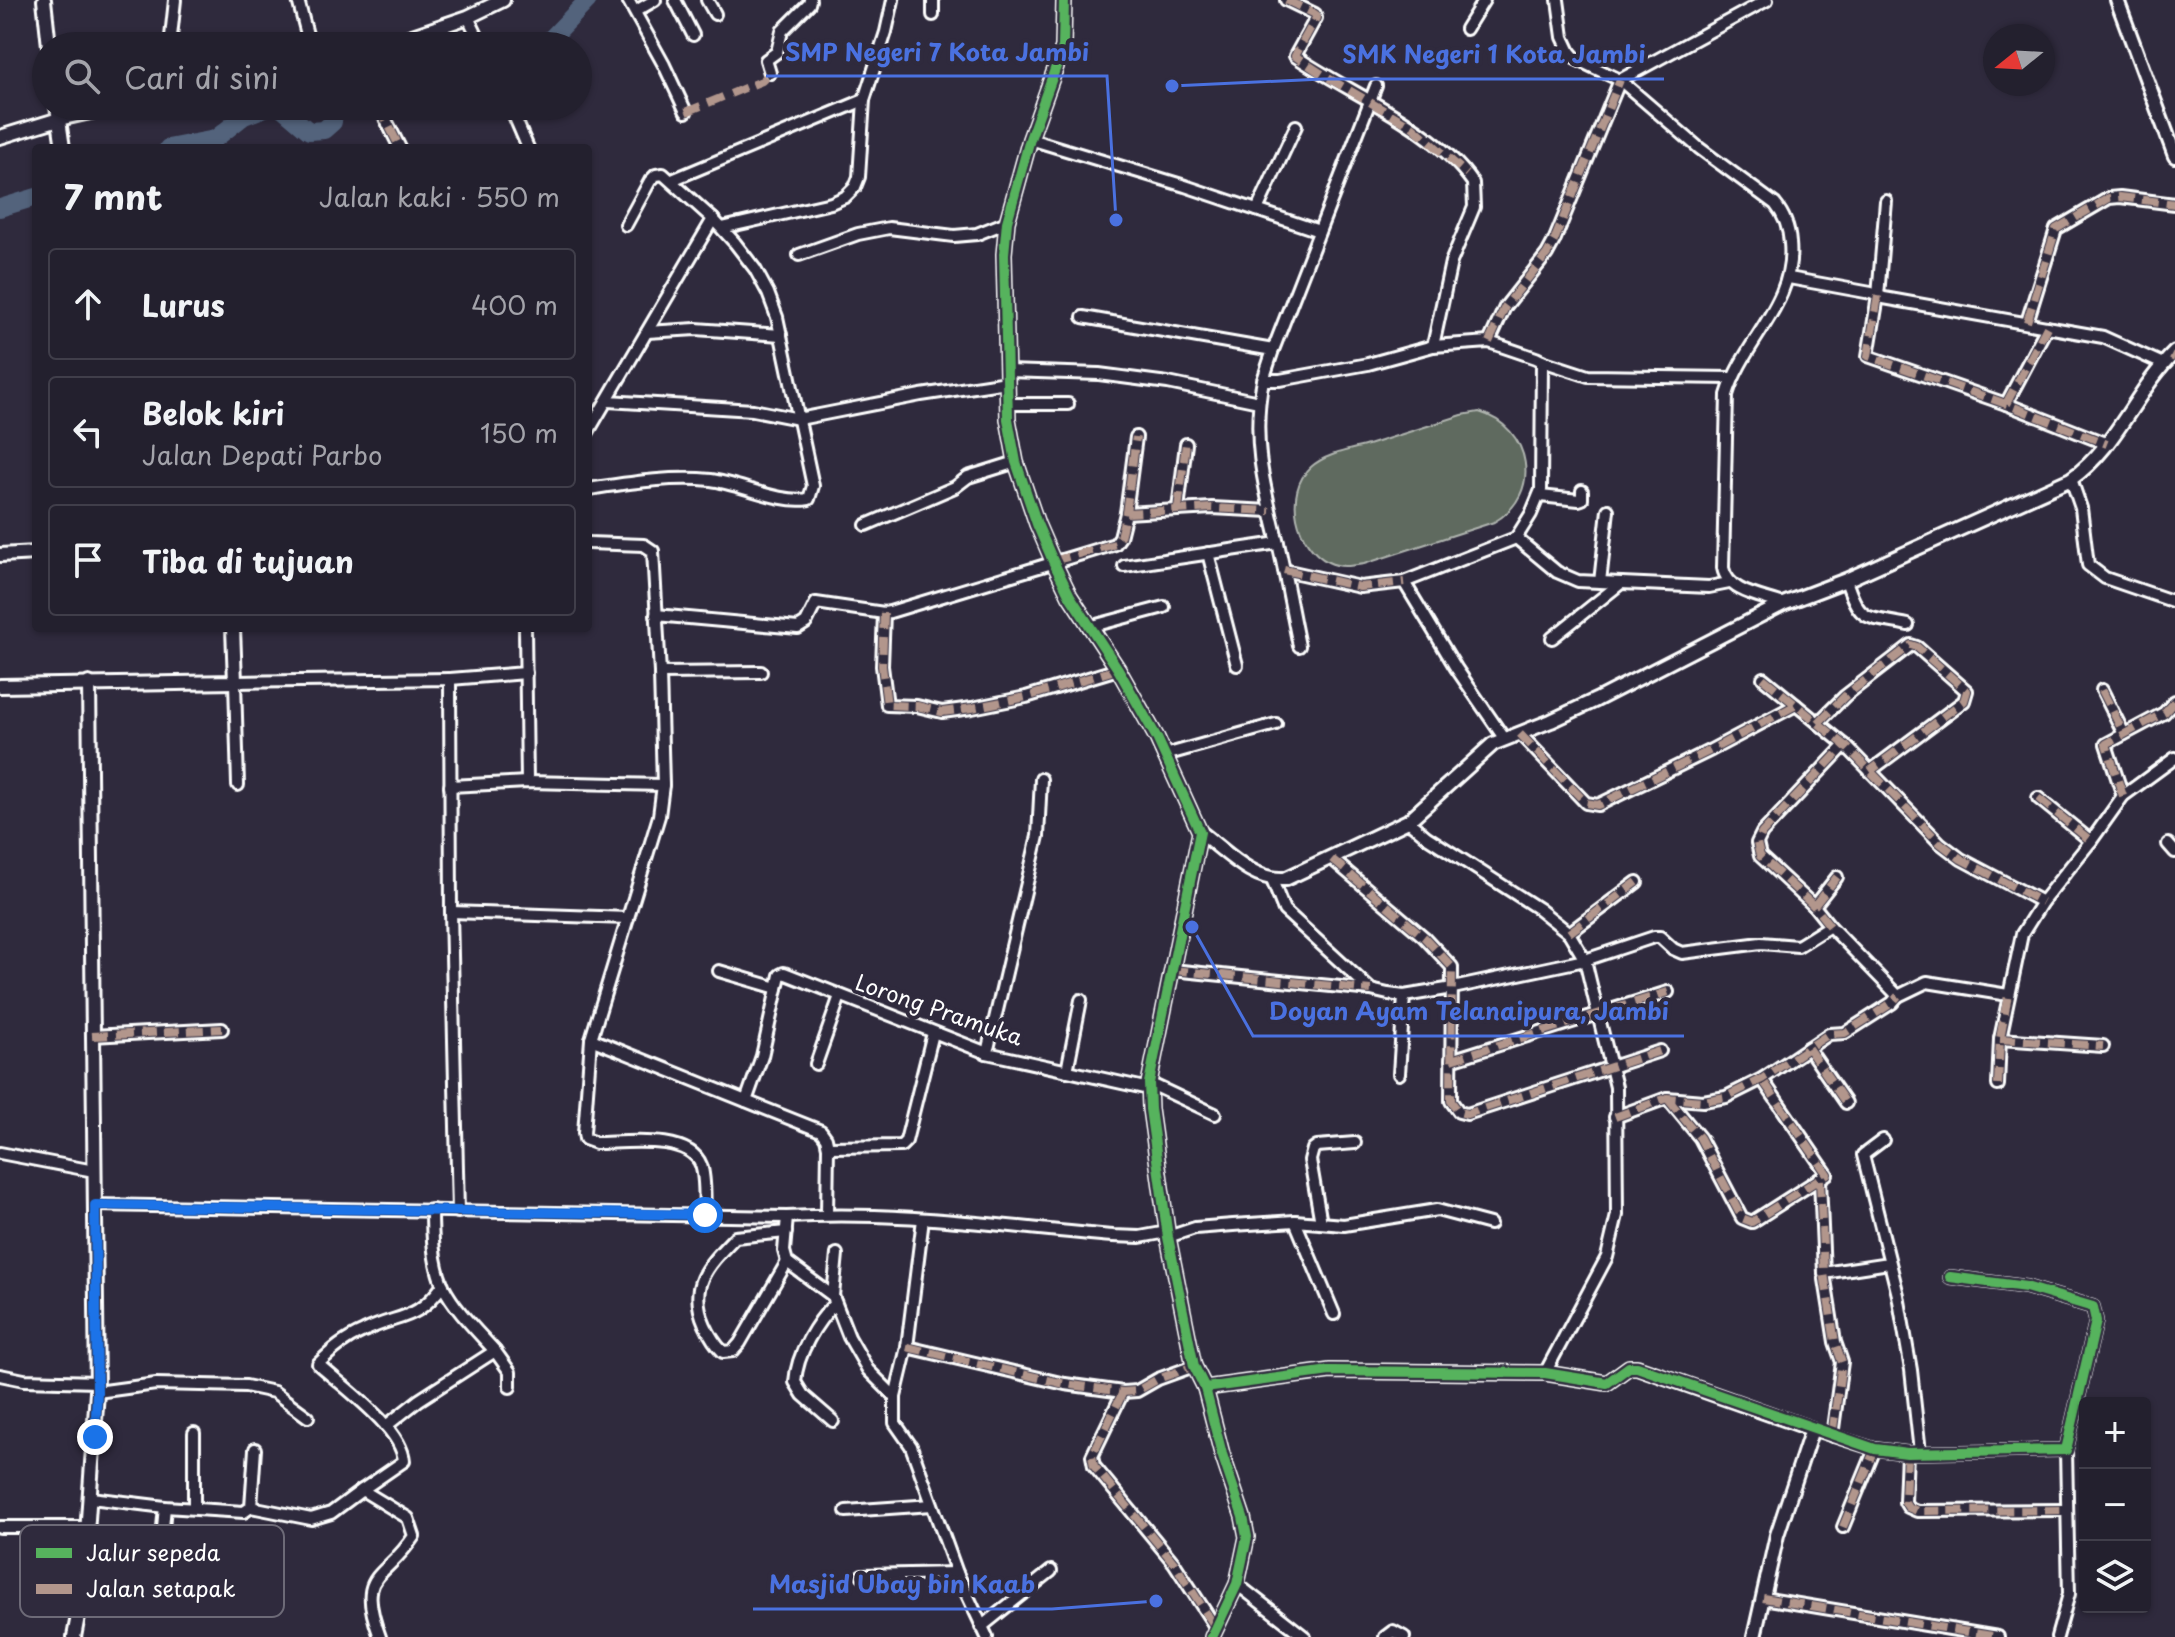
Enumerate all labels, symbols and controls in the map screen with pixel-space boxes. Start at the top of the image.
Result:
north arrow [1983,24,2055,96]
callout: SMP Negeri 7 Kota Jambi [766,28,1107,76]
callout: SMK Negeri 1 Kota Jambi [1323,31,1664,79]
search box [32,32,592,120]
text: SMP Negeri 7 Kota Jambi [785,33,1089,69]
text: SMK Negeri 1 Kota Jambi [1342,35,1646,71]
icon: search [60,54,104,98]
text: Cari di sini [124,54,279,99]
text: 7 mnt [64,170,163,222]
text: Jalan kaki · 550 m [319,177,560,216]
icon: ahead [66,282,110,326]
text: Lurus [142,282,225,327]
text: 400 m [471,285,558,324]
text: Belok kiri [142,390,284,435]
icon: left [66,410,110,454]
text: 150 m [480,413,558,452]
text: Jalan Depati Parbo [142,435,382,474]
icon: arrive [66,538,110,582]
text: Tiba di tujuan [142,538,354,583]
street label: Lorong Pramuka [851,964,1028,1053]
callout: Doyan Ayam Telanaipura, Jambi [1253,988,1684,1036]
text: Doyan Ayam Telanaipura, Jambi [1269,992,1669,1028]
route start [687,1197,723,1233]
map controls [2079,1397,2151,1613]
button: + [2079,1397,2151,1469]
route end [77,1419,113,1455]
button: − [2079,1469,2151,1541]
legend [20,1525,284,1617]
text: Jalur sepeda [86,1535,221,1568]
button: layers [2079,1541,2151,1613]
callout: Masjid Ubay bin Kaab [753,1561,1052,1609]
text: Masjid Ubay bin Kaab [769,1565,1035,1601]
text: Jalan setapak [86,1571,236,1604]

